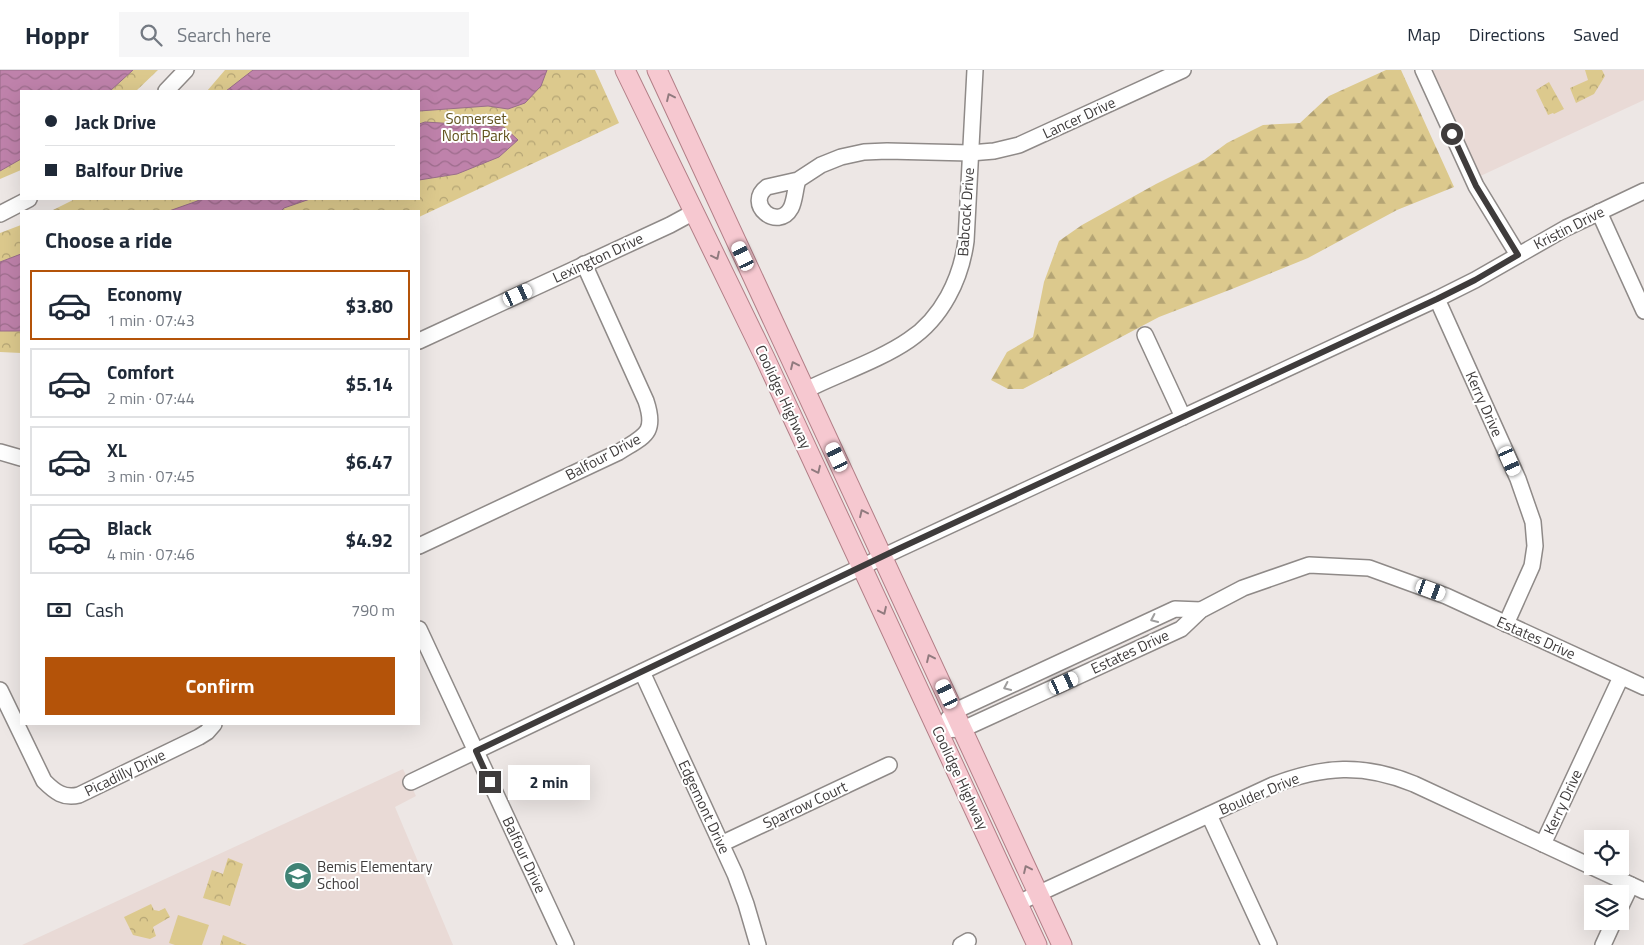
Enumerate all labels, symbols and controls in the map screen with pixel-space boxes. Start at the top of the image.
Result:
search box [119,12,469,57]
text: Hoppr [25,17,89,53]
text: Search here [177,20,271,49]
icon: search [137,21,165,49]
text: Map [1407,21,1441,48]
text: Directions [1469,21,1545,48]
text: Saved [1573,21,1619,48]
street label: Lancer Drive [1039,91,1119,144]
one-way arrow [666,93,676,102]
text: Jack Drive [75,107,156,136]
park label: Somerset North Park [442,107,510,147]
route start [1441,123,1463,145]
text: Balfour Drive [75,155,183,184]
street label: Babcock Drive [951,167,980,257]
street label: Kristin Drive [1529,200,1608,255]
text: Choose a ride [45,223,172,257]
street label: Lexington Drive [549,226,647,289]
car [729,239,756,273]
one-way arrow [710,251,720,260]
text: Economy [107,279,182,308]
car [501,282,534,308]
icon: car [47,283,92,328]
text: $3.80 [346,291,393,320]
text: 1 min · 07:43 [107,308,195,332]
street label: Coolidge Highway [749,341,818,453]
text: Comfort [107,357,174,386]
icon: car [47,361,92,406]
one-way arrow [790,361,800,370]
street label: Kerry Drive [1460,367,1509,440]
text: $5.14 [346,369,393,398]
text: 2 min · 07:44 [107,386,195,410]
street label: Balfour Drive [561,427,644,486]
text: XL [107,435,127,464]
icon: car [47,439,92,484]
car [823,440,850,474]
car [1497,444,1522,478]
text: $6.47 [346,447,393,476]
text: 3 min · 07:45 [107,464,195,488]
one-way arrow [811,465,822,474]
one-way arrow [858,509,869,518]
text: Black [107,513,152,542]
icon: car [47,517,92,562]
text: $4.92 [346,525,393,554]
text: 4 min · 07:46 [107,542,195,566]
car [1414,578,1447,602]
text: Cash [85,595,124,624]
icon: cash [45,596,73,624]
text: 790 m [351,598,395,622]
one-way arrow [876,606,887,615]
street label: Estates Drive [1493,610,1579,665]
one-way arrow [1150,613,1159,623]
street label: Estates Drive [1087,623,1173,680]
one-way arrow [926,654,937,663]
button: Confirm [45,657,395,715]
car [1047,670,1080,696]
car [933,677,960,711]
one-way arrow [1003,681,1012,691]
street label: Coolidge Highway [926,722,995,834]
street label: Picadilly Drive [80,743,169,802]
street label: Edgemont Drive [673,756,736,858]
callout: 2 min [508,764,590,800]
street label: Kerry Drive [1537,765,1588,838]
street label: Boulder Drive [1215,766,1303,821]
text: 2 min [530,770,568,794]
route end [479,771,501,793]
street label: Sparrow Court [759,775,851,834]
street label: Balfour Drive [497,813,552,897]
map controls [1584,830,1629,930]
button: locate [1584,830,1629,875]
place label: Bemis Elementary School [317,855,433,895]
school or university icon: Bemis Elementary School [283,861,313,891]
one-way arrow [1023,865,1034,874]
button: layers [1584,885,1629,930]

